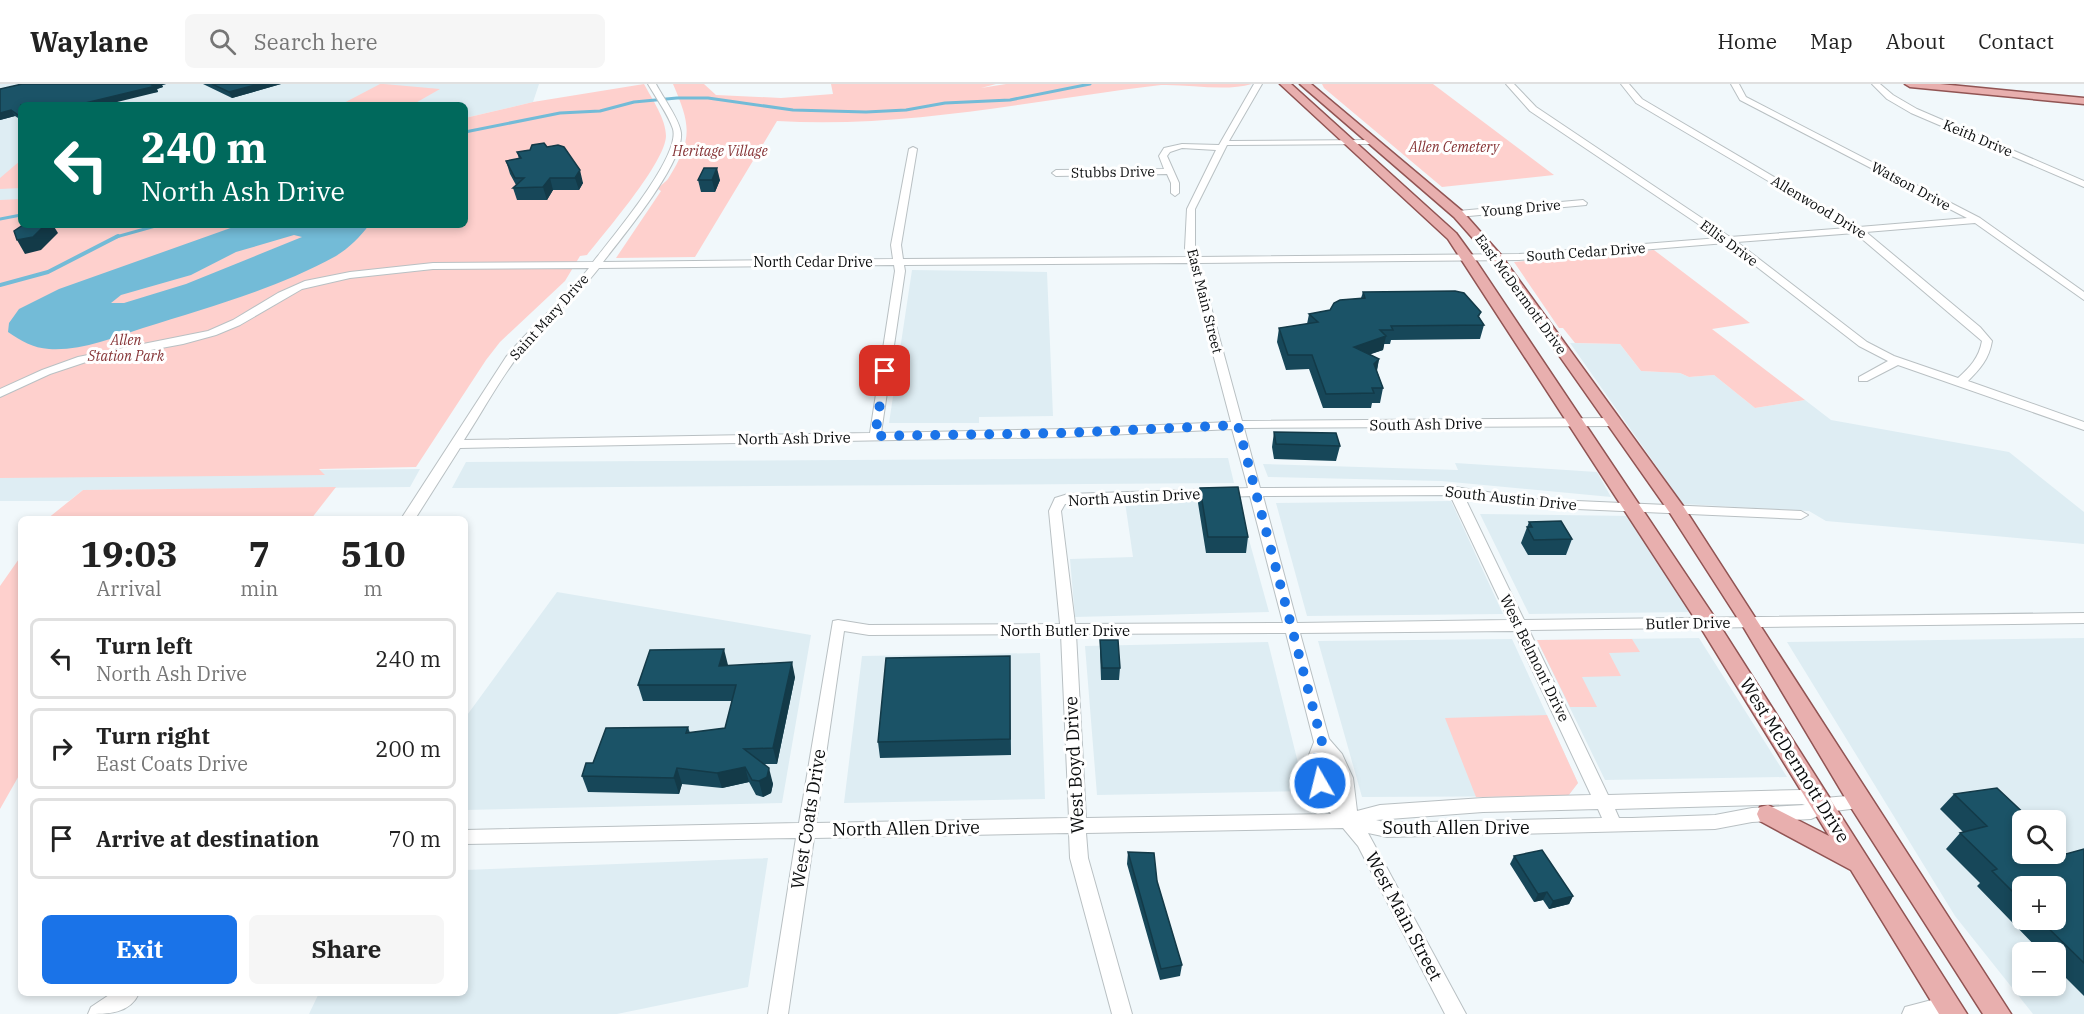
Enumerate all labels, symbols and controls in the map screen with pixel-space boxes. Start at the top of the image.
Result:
search box [185,14,605,68]
text: Waylane [30,23,149,60]
icon: search [206,25,239,58]
text: Search here [254,27,378,56]
text: Home [1717,27,1777,55]
text: Map [1810,27,1853,55]
text: About [1886,27,1945,55]
text: Contact [1978,27,2054,55]
street label: Keith Drive [1941,115,2015,161]
text: 240 m [141,120,267,175]
icon: left [42,126,120,204]
park label: Allen Cemetery [1408,138,1501,156]
park label: Heritage Village [671,142,768,160]
street label: Watson Drive [1868,158,1954,214]
street label: Stubbs Drive [1071,162,1155,182]
street label: Allenwood Drive [1768,171,1870,243]
text: North Ash Drive [141,173,345,208]
street label: Young Drive [1481,196,1561,220]
street label: Ellis Drive [1697,216,1761,270]
street label: East McDermott Drive [1471,230,1571,358]
street label: South Cedar Drive [1526,239,1646,265]
street label: East Main Street [1183,247,1227,355]
street label: North Cedar Drive [753,253,873,271]
street label: Saint Mary Drive [506,270,592,364]
park label: Allen Station Park [87,331,165,365]
pin [859,345,910,396]
icon: arrive [868,354,901,387]
street label: South Ash Drive [1369,414,1483,434]
street label: North Ash Drive [737,428,851,448]
street label: South Austin Drive [1444,482,1578,514]
street label: North Austin Drive [1067,484,1201,510]
text: 19:03 [80,530,178,577]
text: 7 [248,530,270,577]
text: 510 [341,530,406,577]
text: Arrival [97,575,162,602]
text: min [240,575,278,602]
text: m [364,575,383,602]
street label: West Belmont Drive [1496,591,1574,725]
street label: Butler Drive [1645,613,1731,633]
street label: North Butler Drive [1000,621,1130,640]
text: Turn left [96,631,192,660]
icon: left [45,642,78,675]
text: 240 m [375,644,441,673]
text: North Ash Drive [96,660,247,687]
street label: West McDermott Drive [1735,673,1855,847]
street label: West Boyd Drive [1059,696,1089,834]
text: Turn right [96,721,210,750]
icon: right [45,732,78,765]
text: 200 m [375,734,441,763]
street label: West Coats Drive [786,747,830,891]
text: East Coats Drive [96,750,248,777]
position arrow [1288,751,1352,815]
map controls [2012,810,2066,996]
button: search [2012,810,2066,864]
street label: North Allen Drive [832,815,980,841]
street label: South Allen Drive [1382,816,1530,839]
icon: arrive [45,822,78,855]
text: Arrive at destination [96,824,319,853]
text: 70 m [389,824,441,853]
street label: West Main Street [1360,848,1448,984]
button: + [2012,876,2066,930]
button: Exit [42,915,237,984]
button: Share [249,915,444,984]
button: − [2012,942,2066,996]

